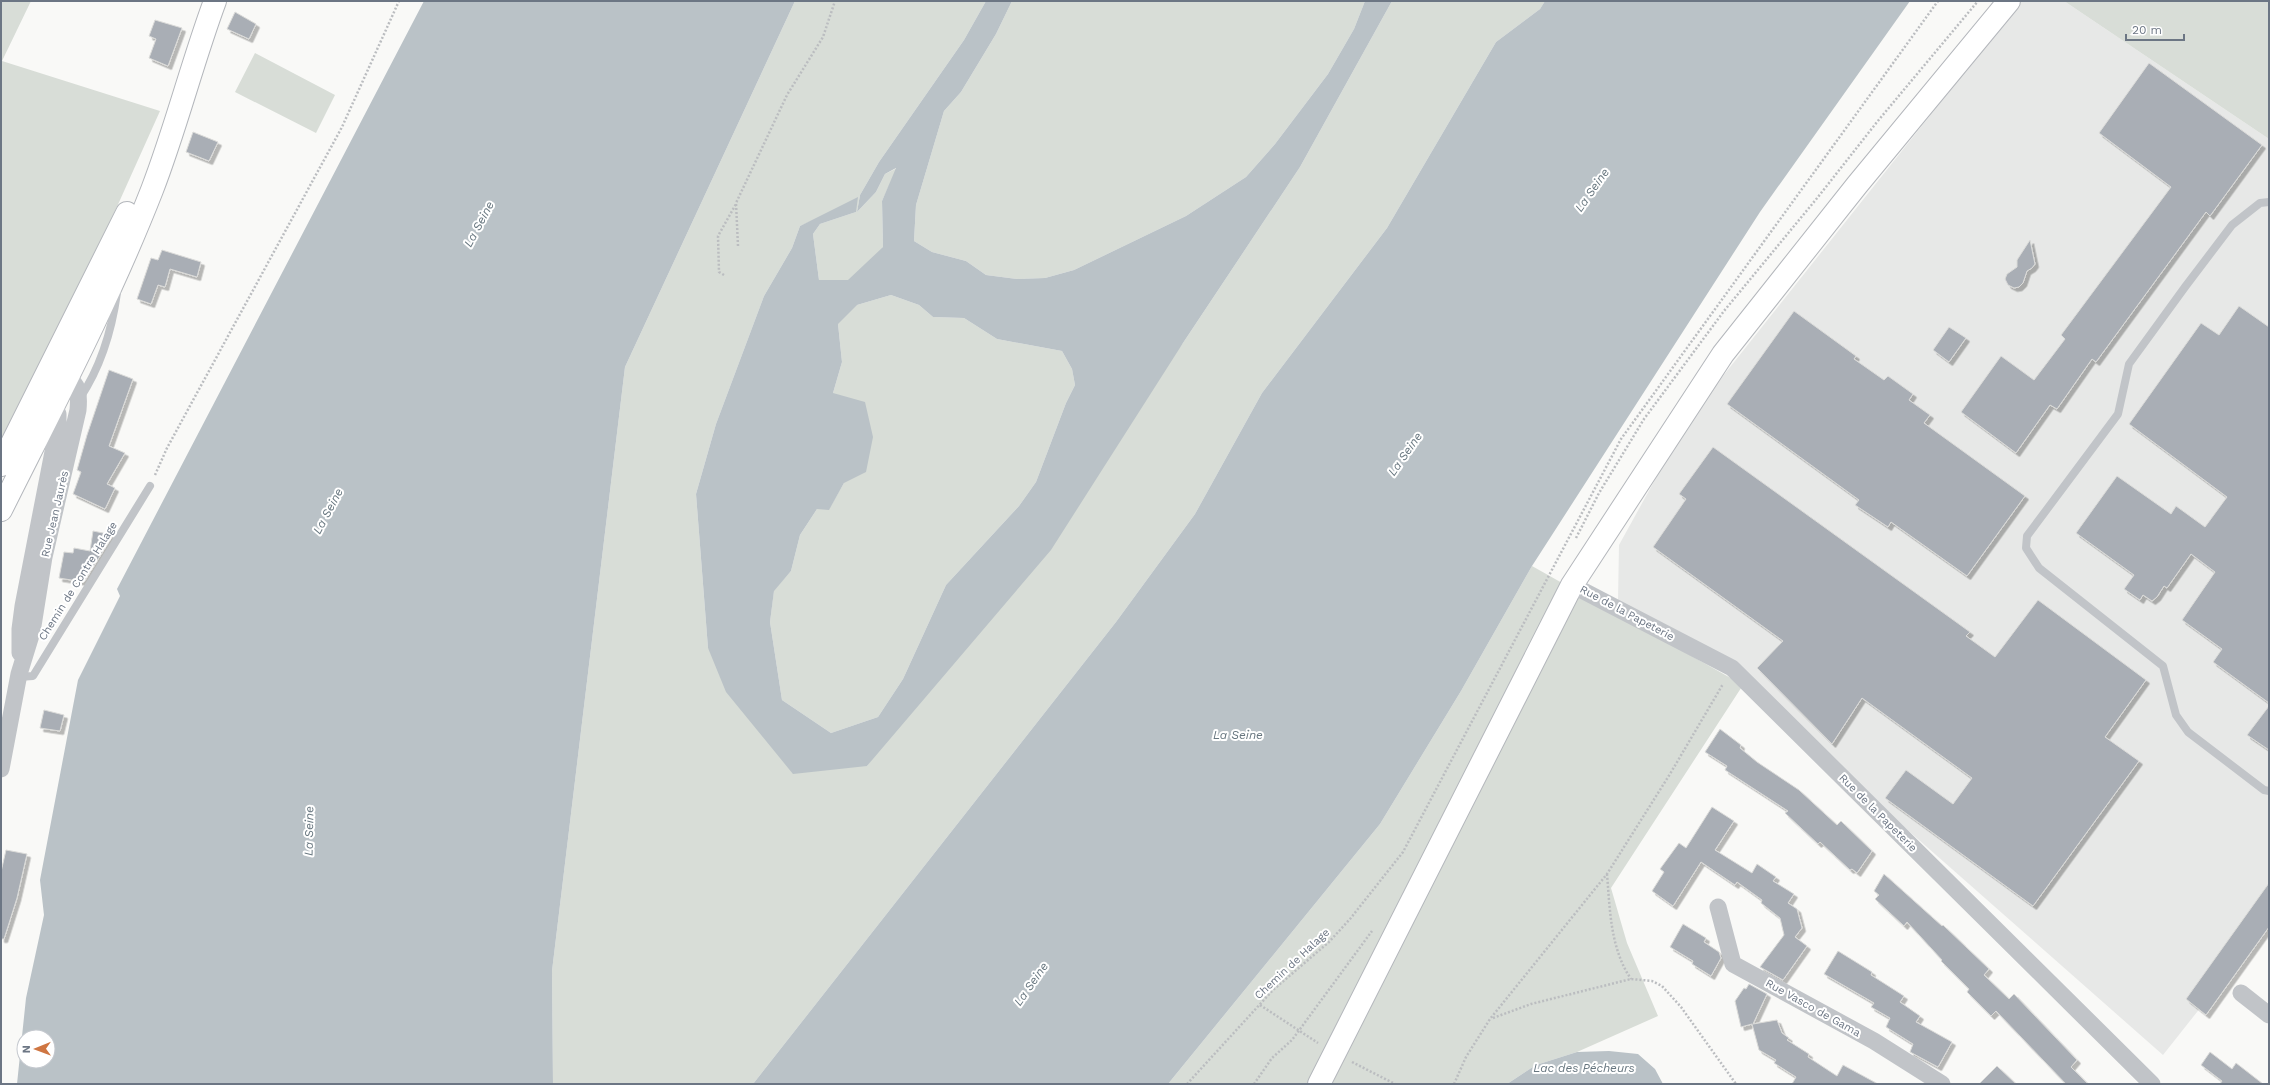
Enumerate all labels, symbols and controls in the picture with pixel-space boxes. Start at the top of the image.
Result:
scale bar [2126,16,2184,42]
text: 20 m [2132,23,2162,37]
water label: La Seine [1572,165,1612,214]
water label: La Seine [461,199,497,249]
water label: La Seine [1385,429,1425,478]
street label: Rue Jean Jaurès [39,469,71,558]
water label: La Seine [310,486,346,536]
street label: Chemin de Contre Halage [36,519,120,643]
street label: Rue de la Papeterie [1578,583,1676,643]
water label: La Seine [1213,728,1263,742]
street label: Rue de la Papeterie [1836,771,1920,855]
water label: La Seine [302,806,316,856]
street label: Chemin de Halage [1252,926,1332,1002]
water label: La Seine [1011,959,1051,1008]
street label: Rue Vasco de Gama [1763,976,1863,1040]
north arrow [16,1029,56,1069]
text: N [20,1045,33,1053]
water label: Lac des Pécheurs [1533,1061,1635,1075]

